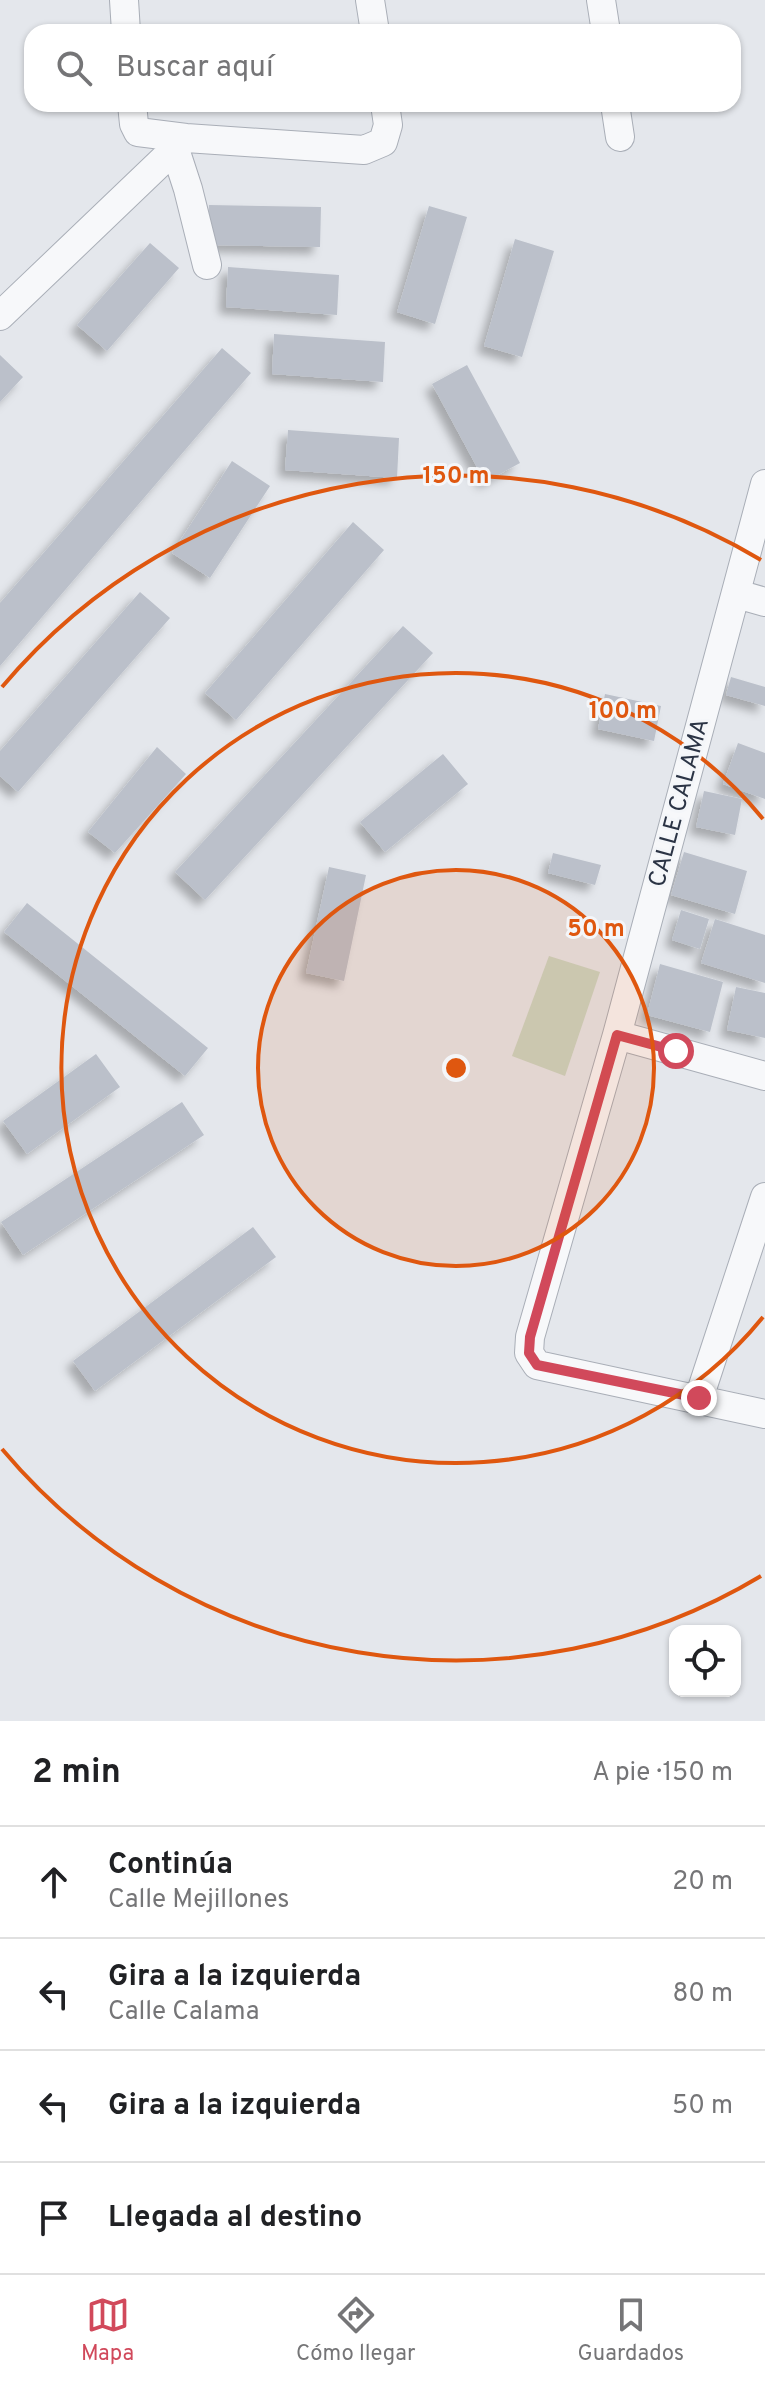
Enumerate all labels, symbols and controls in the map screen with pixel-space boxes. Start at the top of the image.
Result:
search box [24,24,741,112]
icon: search [52,46,96,90]
text: Buscar aquí [116,50,274,87]
text: 150 m [422,462,490,492]
text: 100 m [589,697,657,727]
street label: CALLE CALAMA [643,715,717,891]
text: 50 m [567,915,625,945]
route start [658,1033,694,1069]
centre of rings [442,1054,470,1082]
route end [681,1380,717,1416]
map controls [669,1625,741,1697]
button: locate [669,1625,741,1697]
text: 2 min [32,1752,121,1795]
text: A pie · 150 m [592,1757,733,1790]
text: Continúa [108,1847,233,1884]
icon: ahead [32,1860,76,1904]
text: 20 m [672,1866,733,1899]
text: Calle Mejillones [108,1884,289,1917]
text: Gira a la izquierda [108,1959,361,1996]
icon: left [32,1972,76,2016]
text: 80 m [673,1978,733,2011]
text: Calle Calama [108,1996,259,2029]
icon: left [32,2084,76,2128]
text: Gira a la izquierda [108,2088,361,2125]
text: 50 m [672,2090,733,2123]
icon: arrive [32,2196,76,2240]
text: Llegada al destino [108,2200,362,2237]
tab: Mapa [81,2293,134,2368]
tab: Cómo llegar [296,2293,416,2368]
tab: Guardados [578,2293,684,2368]

